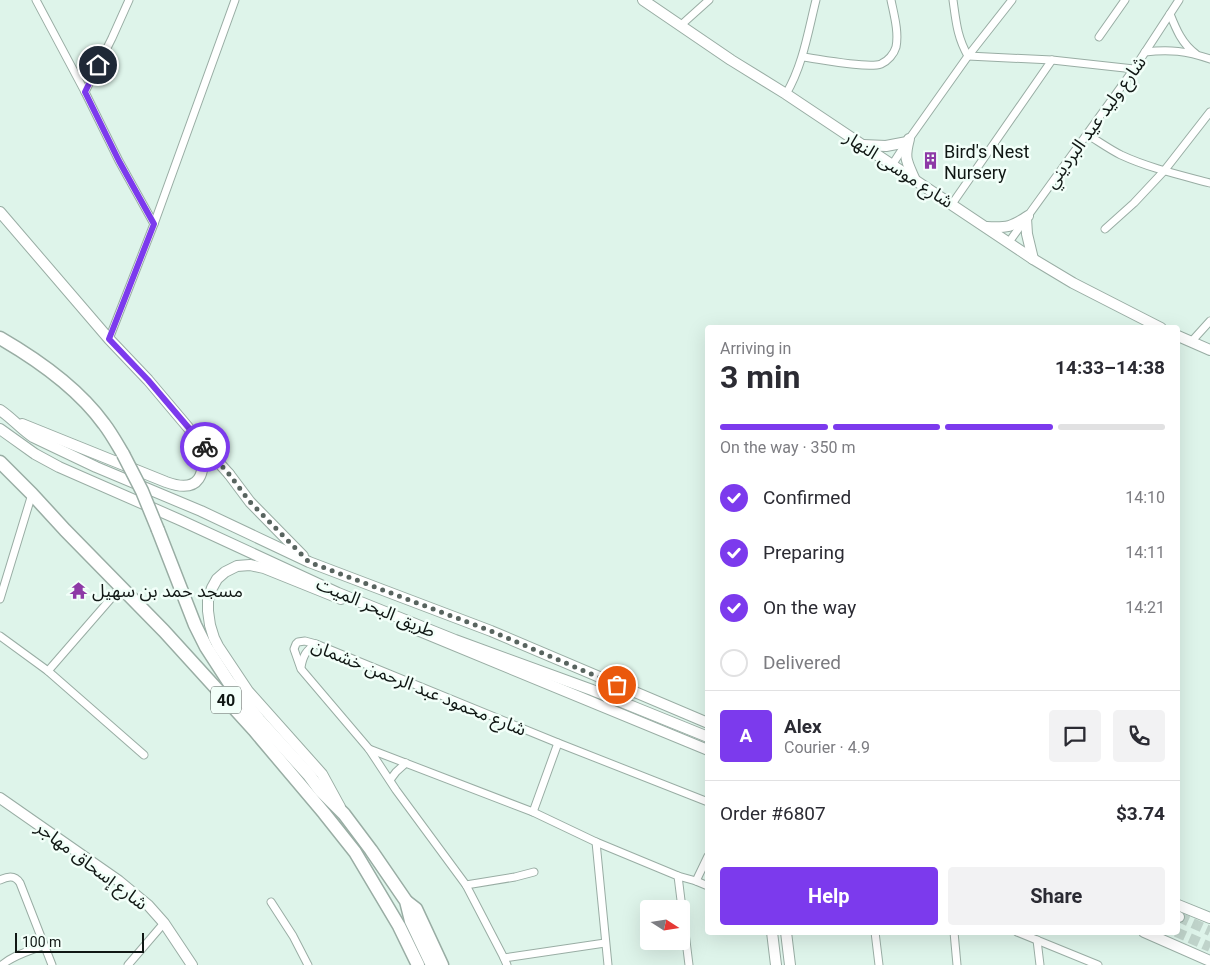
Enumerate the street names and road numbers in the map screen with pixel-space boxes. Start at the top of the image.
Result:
street label: شارع وليد عيد البرديني [1040,52,1153,194]
street label: شارع موسى النهار [838,125,957,215]
street label: طريق البحر الميت [313,572,439,642]
street label: شارع محمود عبد الرحمن خشمان [307,634,529,743]
road number: 40 [211,686,241,714]
street label: شارع إسحاق مهاجر [29,816,152,917]

